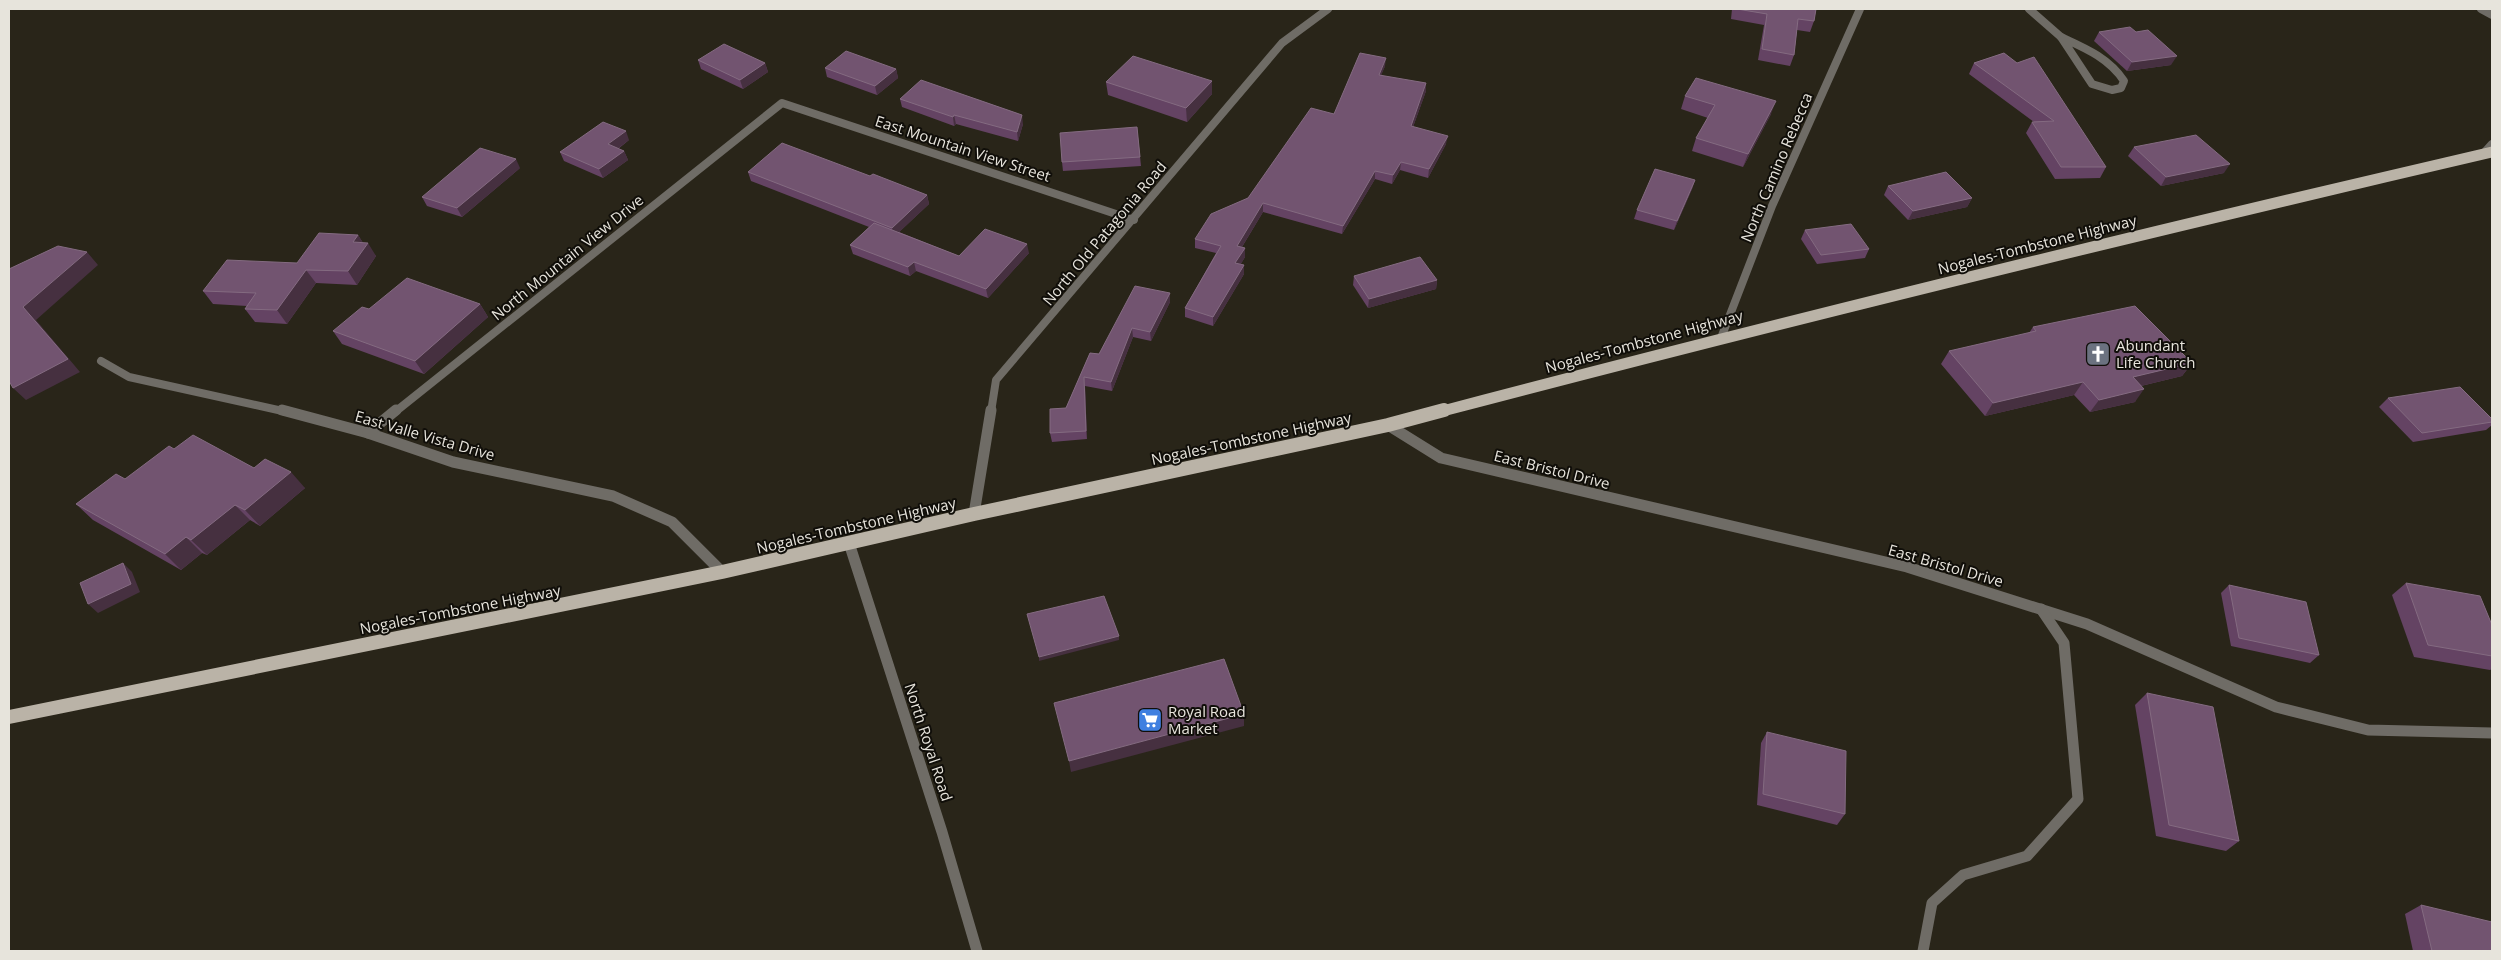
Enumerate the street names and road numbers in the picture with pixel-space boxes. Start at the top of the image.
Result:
street label: North Camino Rebecca [1735,89,1817,245]
street label: East Mountain View Street [873,110,1053,186]
street label: North Old Patagonia Road [1038,157,1170,309]
street label: North Mountain View Drive [487,190,647,324]
street label: Nogales-Tombstone Highway [1936,209,2139,278]
street label: Nogales-Tombstone Highway [1543,305,1746,377]
street label: East Valle Vista Drive [353,405,497,465]
street label: Nogales-Tombstone Highway [1149,407,1353,469]
street label: East Bristol Drive [1492,445,1612,493]
street label: Nogales-Tombstone Highway [754,492,958,558]
street label: East Bristol Drive [1886,539,2006,591]
street label: Nogales-Tombstone Highway [358,580,563,638]
street label: North Royal Road [901,681,957,803]

